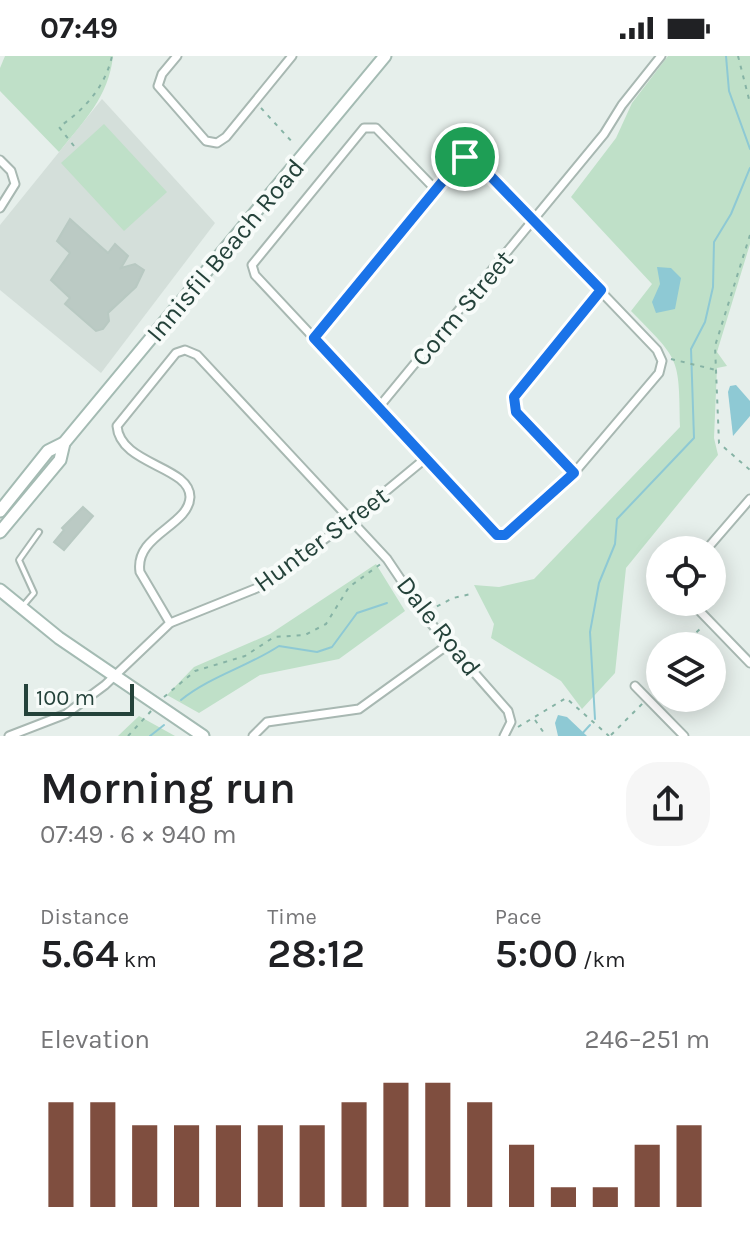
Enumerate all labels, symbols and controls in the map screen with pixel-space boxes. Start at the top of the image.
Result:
text: 07:49 [40,10,118,46]
pin [431,123,499,191]
icon: arrive [443,135,487,179]
street label: Innisfil Beach Road [140,153,311,348]
street label: Corm Street [405,244,520,372]
street label: Hunter Street [248,480,395,599]
map controls [646,536,726,712]
button: locate [646,536,726,616]
street label: Dale Road [390,570,487,682]
button: layers [646,632,726,712]
scale bar [24,680,134,716]
text: 100 m [36,685,95,711]
button: share [626,762,710,846]
text: Morning run [40,763,296,814]
text: 07:49 · 6 × 940 m [40,819,237,850]
text: Distance [40,904,129,930]
text: Time [267,904,317,930]
text: Pace [495,904,542,930]
text: 5.64 [40,930,119,977]
text: 28:12 [267,930,365,977]
text: 5:00 [495,930,578,977]
text: km [119,947,157,973]
text: /km [578,947,626,973]
text: Elevation [40,1024,150,1055]
text: 246–251 m [584,1024,710,1055]

